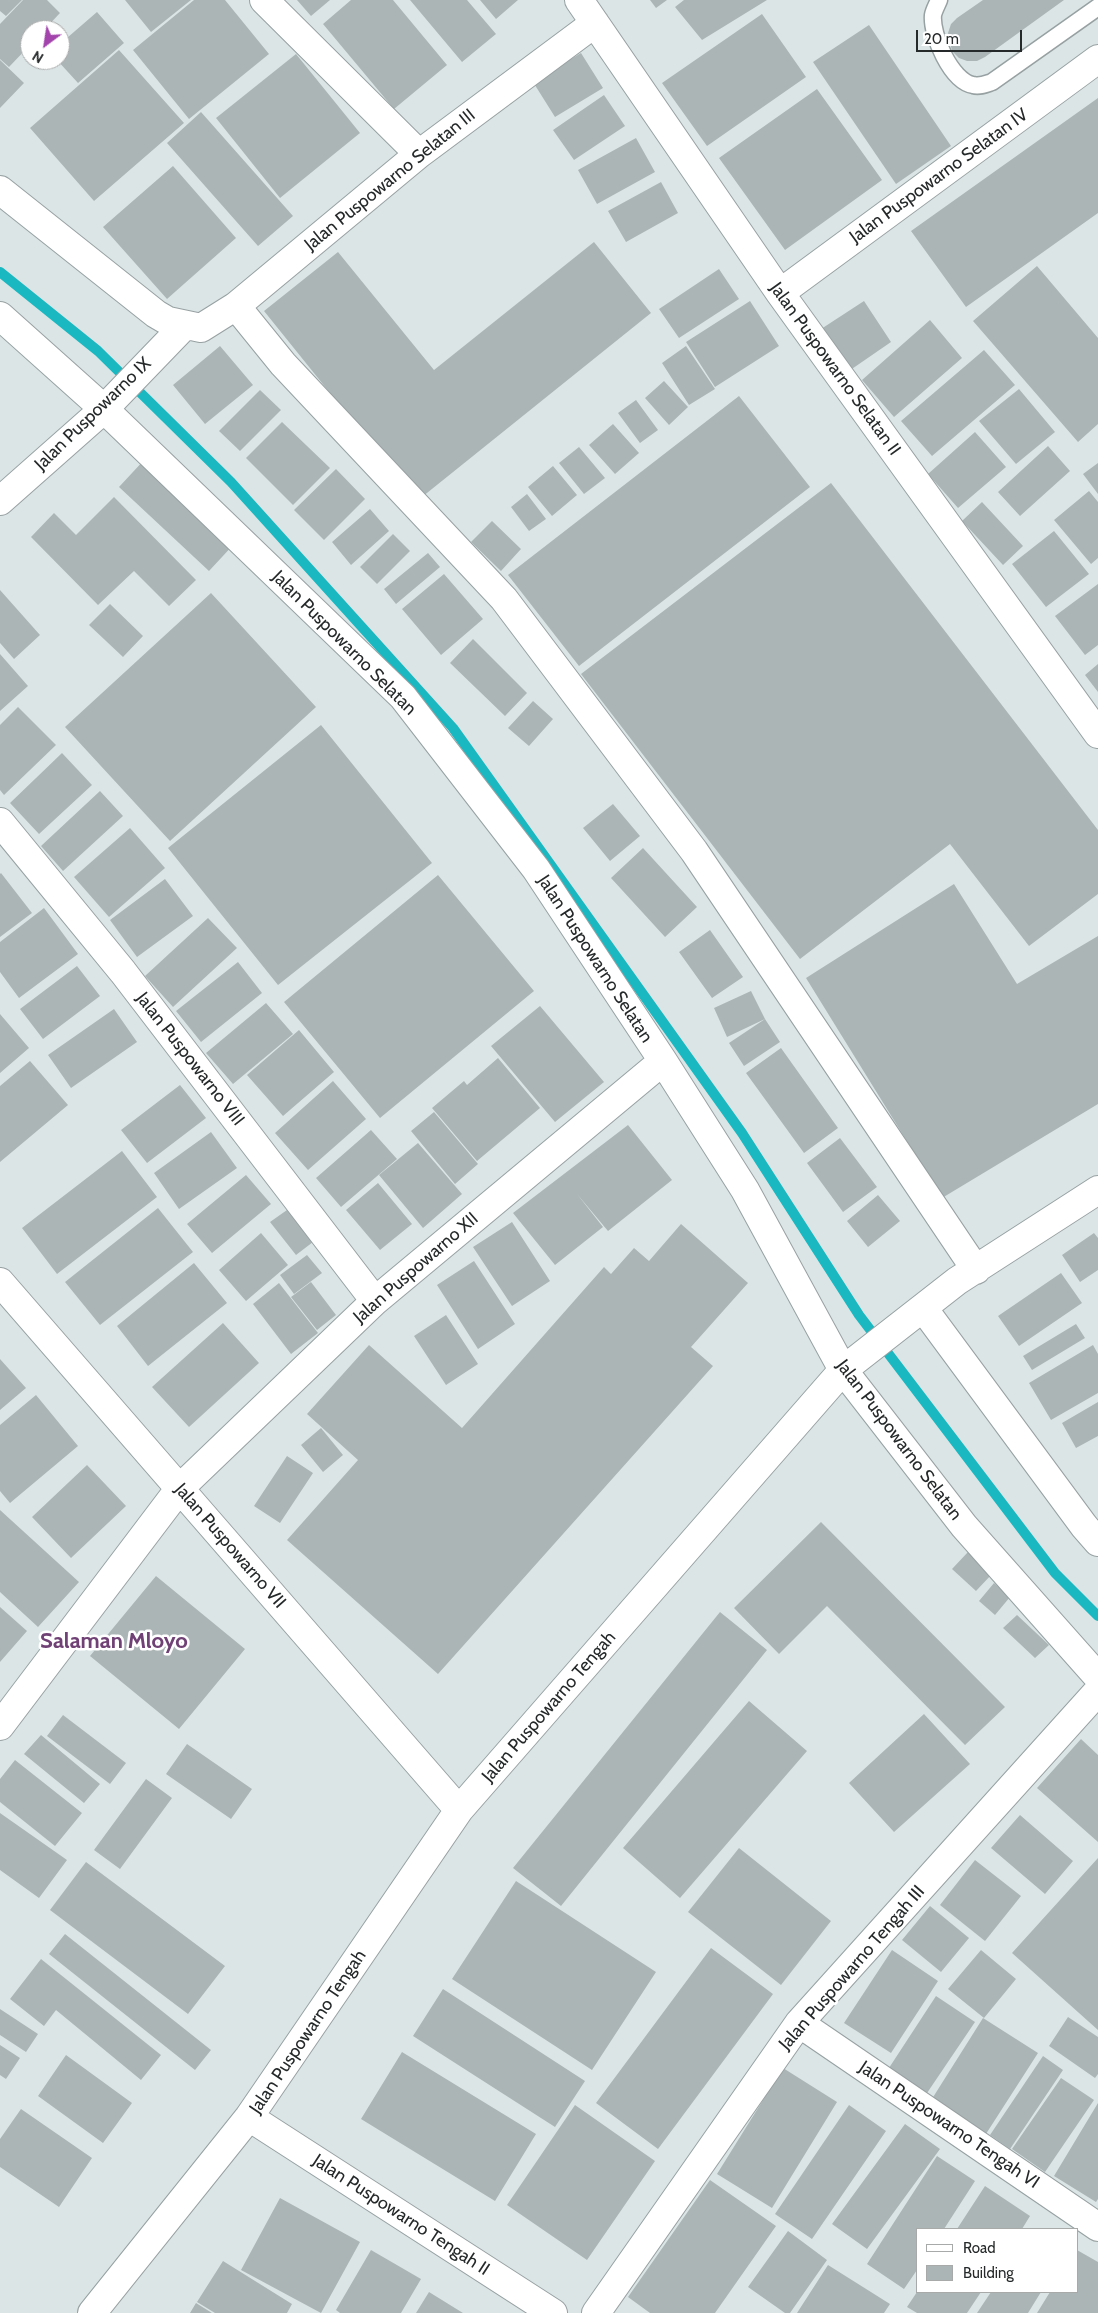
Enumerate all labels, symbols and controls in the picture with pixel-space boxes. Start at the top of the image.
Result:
north arrow [20,20,70,70]
scale bar [918,20,1024,52]
text: 20 m [924,30,959,48]
text: N [29,47,47,67]
street label: Jalan Puspowarno Selatan III [300,104,480,256]
street label: Jalan Puspowarno Selatan IV [846,104,1032,248]
street label: Jalan Puspowarno Selatan II [765,278,905,460]
street label: Jalan Puspowarno IX [30,353,156,475]
street label: Jalan Puspowarno Selatan [267,566,421,720]
street label: Jalan Puspowarno Selatan [533,871,657,1047]
street label: Jalan Puspowarno VIII [131,988,249,1130]
street label: Jalan Puspowarno XII [349,1208,483,1328]
street label: Jalan Puspowarno Selatan [832,1355,966,1525]
street label: Jalan Puspowarno VII [170,1479,290,1613]
street label: Jalan Puspowarno Tengah [478,1627,620,1787]
district label: Salaman Mloyo [40,1629,188,1655]
street label: Jalan Puspowarno Tengah III [775,1881,929,2055]
street label: Jalan Puspowarno Tengah [245,1946,371,2118]
street label: Jalan Puspowarno Tengah VI [855,2057,1043,2193]
street label: Jalan Puspowarno Tengah II [309,2150,493,2280]
legend [916,2228,1078,2293]
text: Road [963,2239,996,2257]
text: Building [963,2264,1014,2282]

